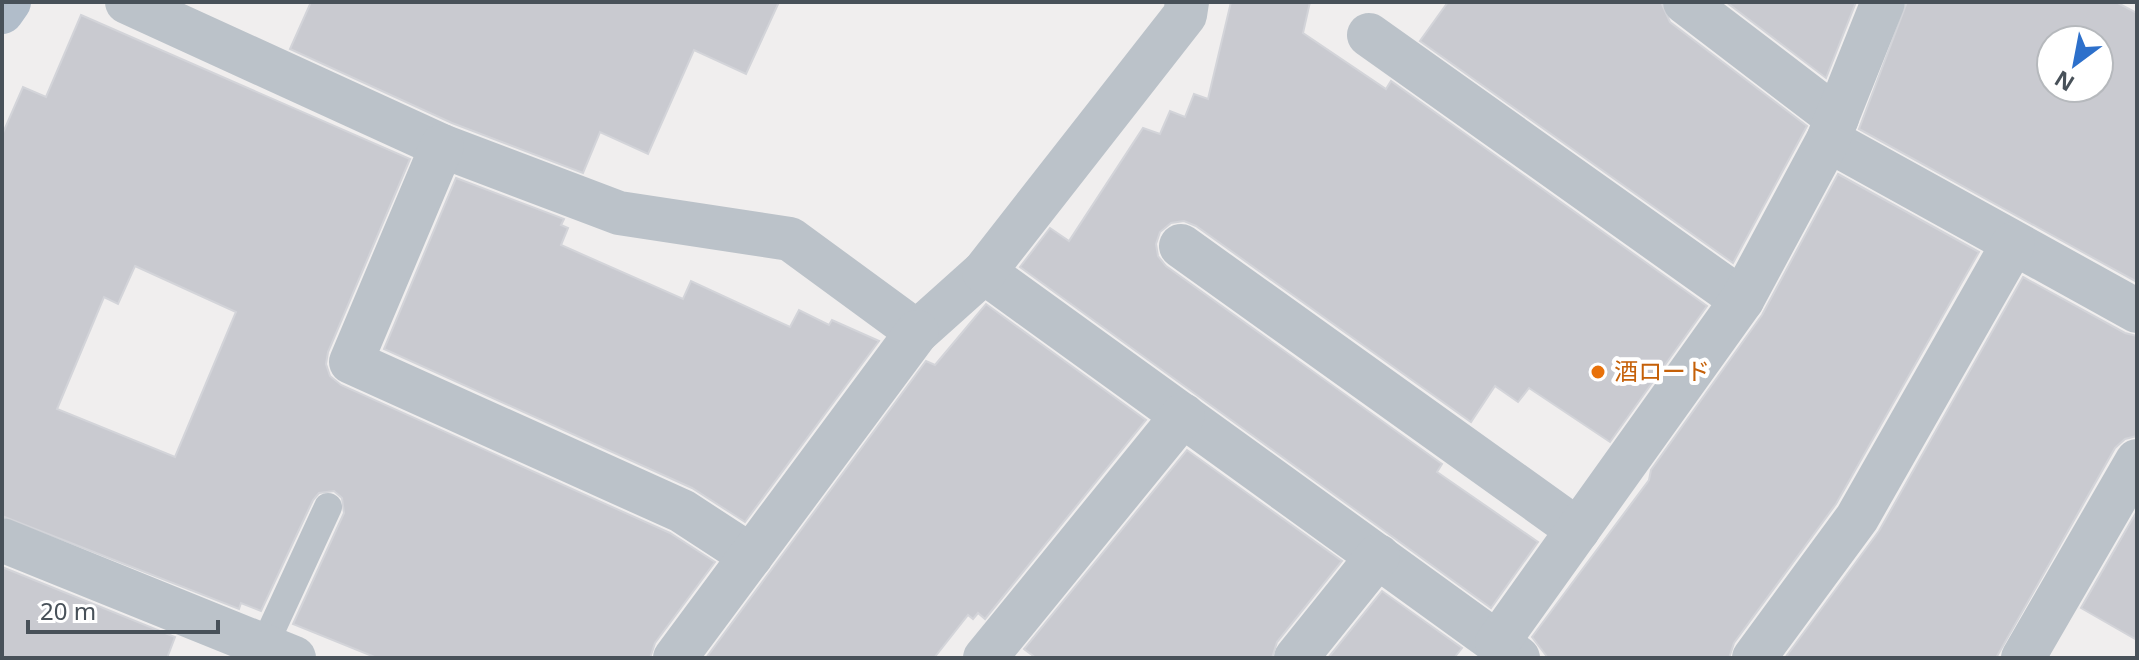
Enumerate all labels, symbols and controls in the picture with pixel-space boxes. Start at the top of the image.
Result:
north arrow [2035,24,2115,104]
text: N [2048,64,2079,99]
place label: 酒ロード [1614,354,1710,387]
marker: 酒ロード [1589,363,1607,381]
scale bar [28,584,218,634]
text: 20 m [40,594,96,627]

